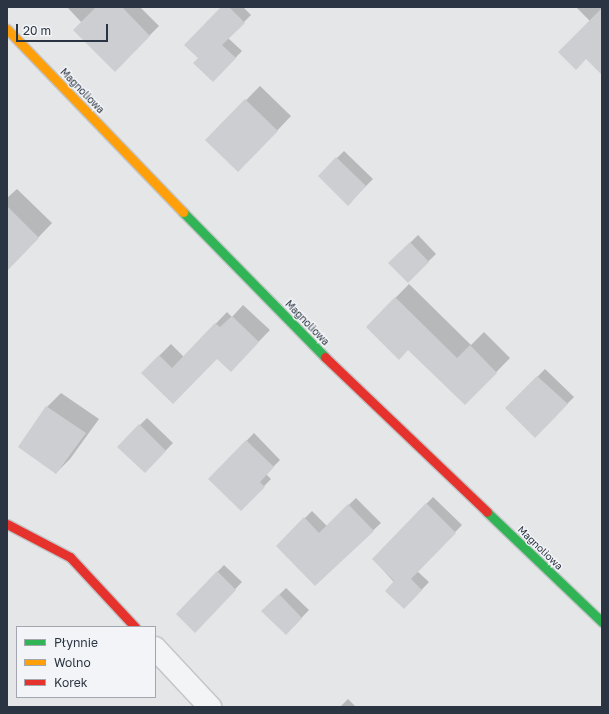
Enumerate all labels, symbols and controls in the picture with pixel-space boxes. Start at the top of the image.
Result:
scale bar [18,16,110,42]
text: 20 m [23,23,51,38]
street label: Magnoliowa [58,66,106,116]
street label: Magnoliowa [283,298,331,348]
street label: Magnoliowa [515,524,565,572]
legend [16,626,156,698]
text: Płynnie [54,635,98,650]
text: Wolno [54,655,91,670]
text: Korek [54,675,88,690]

